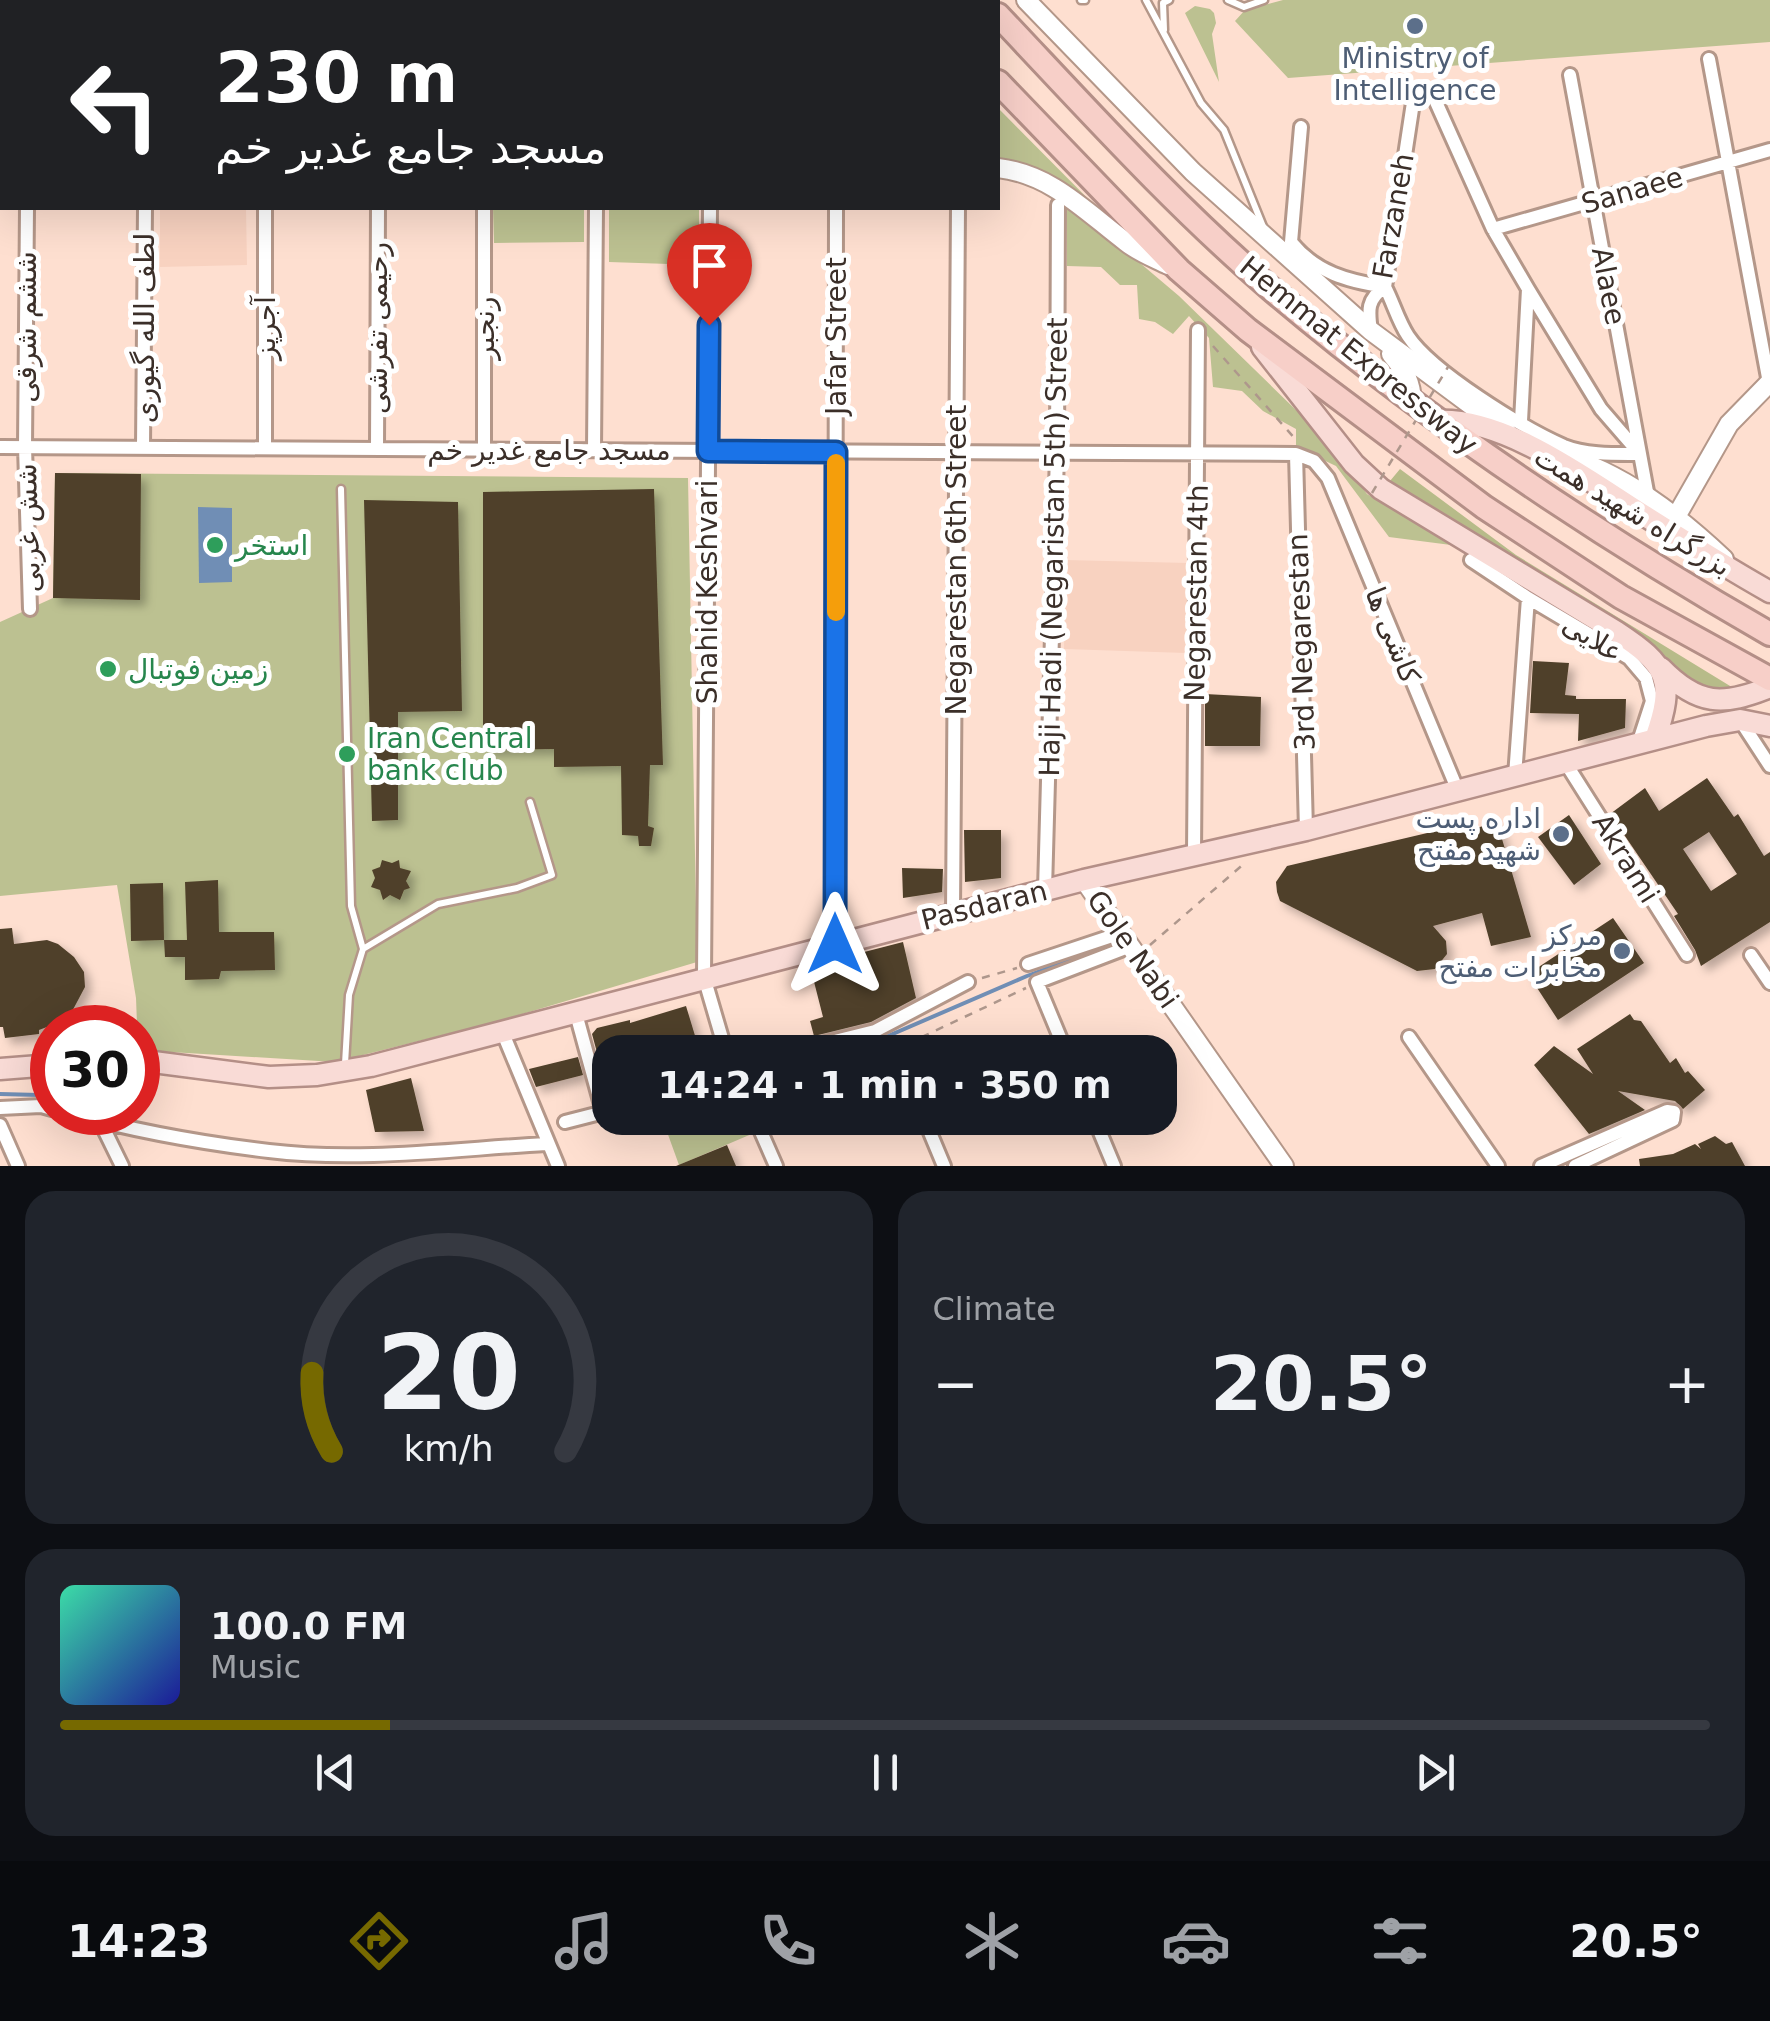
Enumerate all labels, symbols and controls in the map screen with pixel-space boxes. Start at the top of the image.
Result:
marker: Ministry of Intelligence [1404,15,1426,37]
text: 230 m [215,37,458,119]
icon: left [50,40,180,170]
place label: Ministry of Intelligence [1334,42,1496,107]
text: مسجد جامع غدیر خم [215,121,607,174]
street label: Farzaneh [1366,151,1421,281]
street label: Sanaee [1577,160,1687,221]
pin [667,223,752,326]
street label: لطف الله گیوری [128,233,161,423]
icon: arrive [682,238,737,293]
street label: رحیمی تفرشی [361,242,394,414]
street label: Alaee [1585,244,1632,328]
street label: Hemmat Expressway [1233,249,1484,461]
street label: ششم شرقی [10,251,43,403]
street label: Jafar Street [820,257,853,417]
street label: آجرپز [249,295,282,362]
street label: رنجبر [468,296,501,362]
street label: Haji Hadi (Negaristan 5th) Street [1033,317,1074,777]
street label: Negarestan 6th Street [940,404,973,716]
street label: مسجد جامع غدیر خم [427,434,671,467]
street label: بزرگراه شهید همت [1528,440,1737,583]
street label: شش غربی [10,463,47,593]
street label: Shahid Keshvari [691,480,724,704]
street label: Negarestan 4th [1178,484,1215,702]
place label: استخر [233,529,308,562]
street label: 3rd Negarestan [1281,533,1322,751]
marker: استخر [204,534,226,556]
street label: کاشی ها [1358,582,1427,689]
street label: علایی [1557,607,1629,670]
place label: زمین فوتبال [128,653,268,686]
marker: زمین فوتبال [97,658,119,680]
place label: Iran Central bank club [367,722,533,787]
marker: Iran Central bank club [336,743,358,765]
place label: اداره پست شهید مفتح [1416,802,1541,867]
street label: Akrami [1585,808,1666,909]
marker: اداره پست شهید مفتح [1550,823,1572,845]
street label: Pasdaran [918,874,1051,937]
street label: Gole Nabi [1080,884,1185,1015]
position arrow [783,892,887,996]
place label: مرکز مخابرات مفتح [1438,919,1602,984]
marker: مرکز مخابرات مفتح [1611,940,1633,962]
speed limit sign: 30 [30,1005,160,1135]
text: 14:24 · 1 min · 350 m [657,1063,1112,1107]
text: Climate [933,1290,1056,1328]
text: 20 [376,1312,521,1434]
text: 20.5° [1210,1340,1433,1428]
text: − [933,1352,979,1416]
text: + [1664,1352,1710,1416]
text: km/h [404,1428,494,1469]
text: 100.0 FM [210,1604,407,1648]
text: Music [210,1648,301,1686]
icon: previous [308,1745,363,1800]
icon: pause [858,1745,913,1800]
icon: next [1408,1745,1463,1800]
icon: directions [344,1906,414,1976]
icon: music [549,1906,619,1976]
icon: phone [753,1906,823,1976]
icon: climate [957,1906,1027,1976]
icon: car [1161,1906,1231,1976]
icon: filters [1365,1906,1435,1976]
text: 14:23 [67,1915,210,1968]
text: 20.5° [1569,1915,1703,1968]

